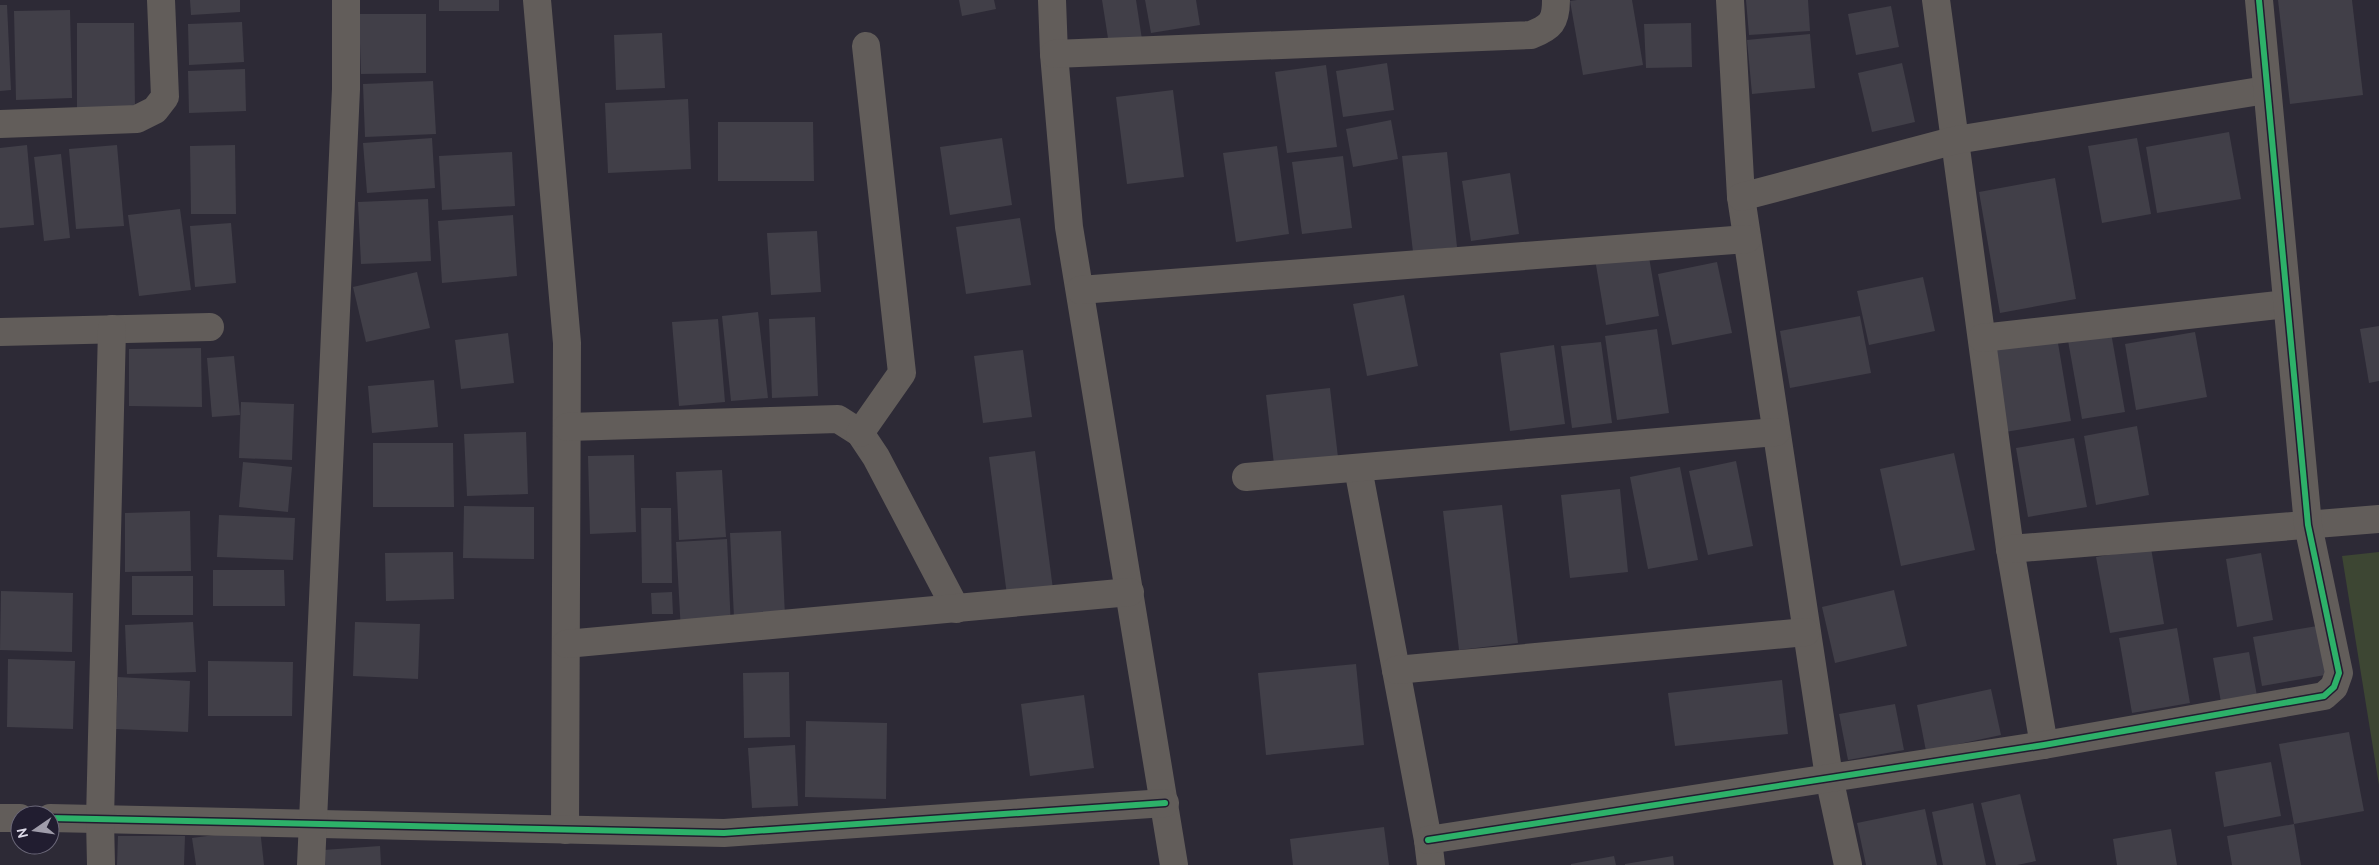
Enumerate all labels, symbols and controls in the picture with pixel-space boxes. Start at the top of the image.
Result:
north arrow [10,805,60,855]
text: N [12,826,32,840]

